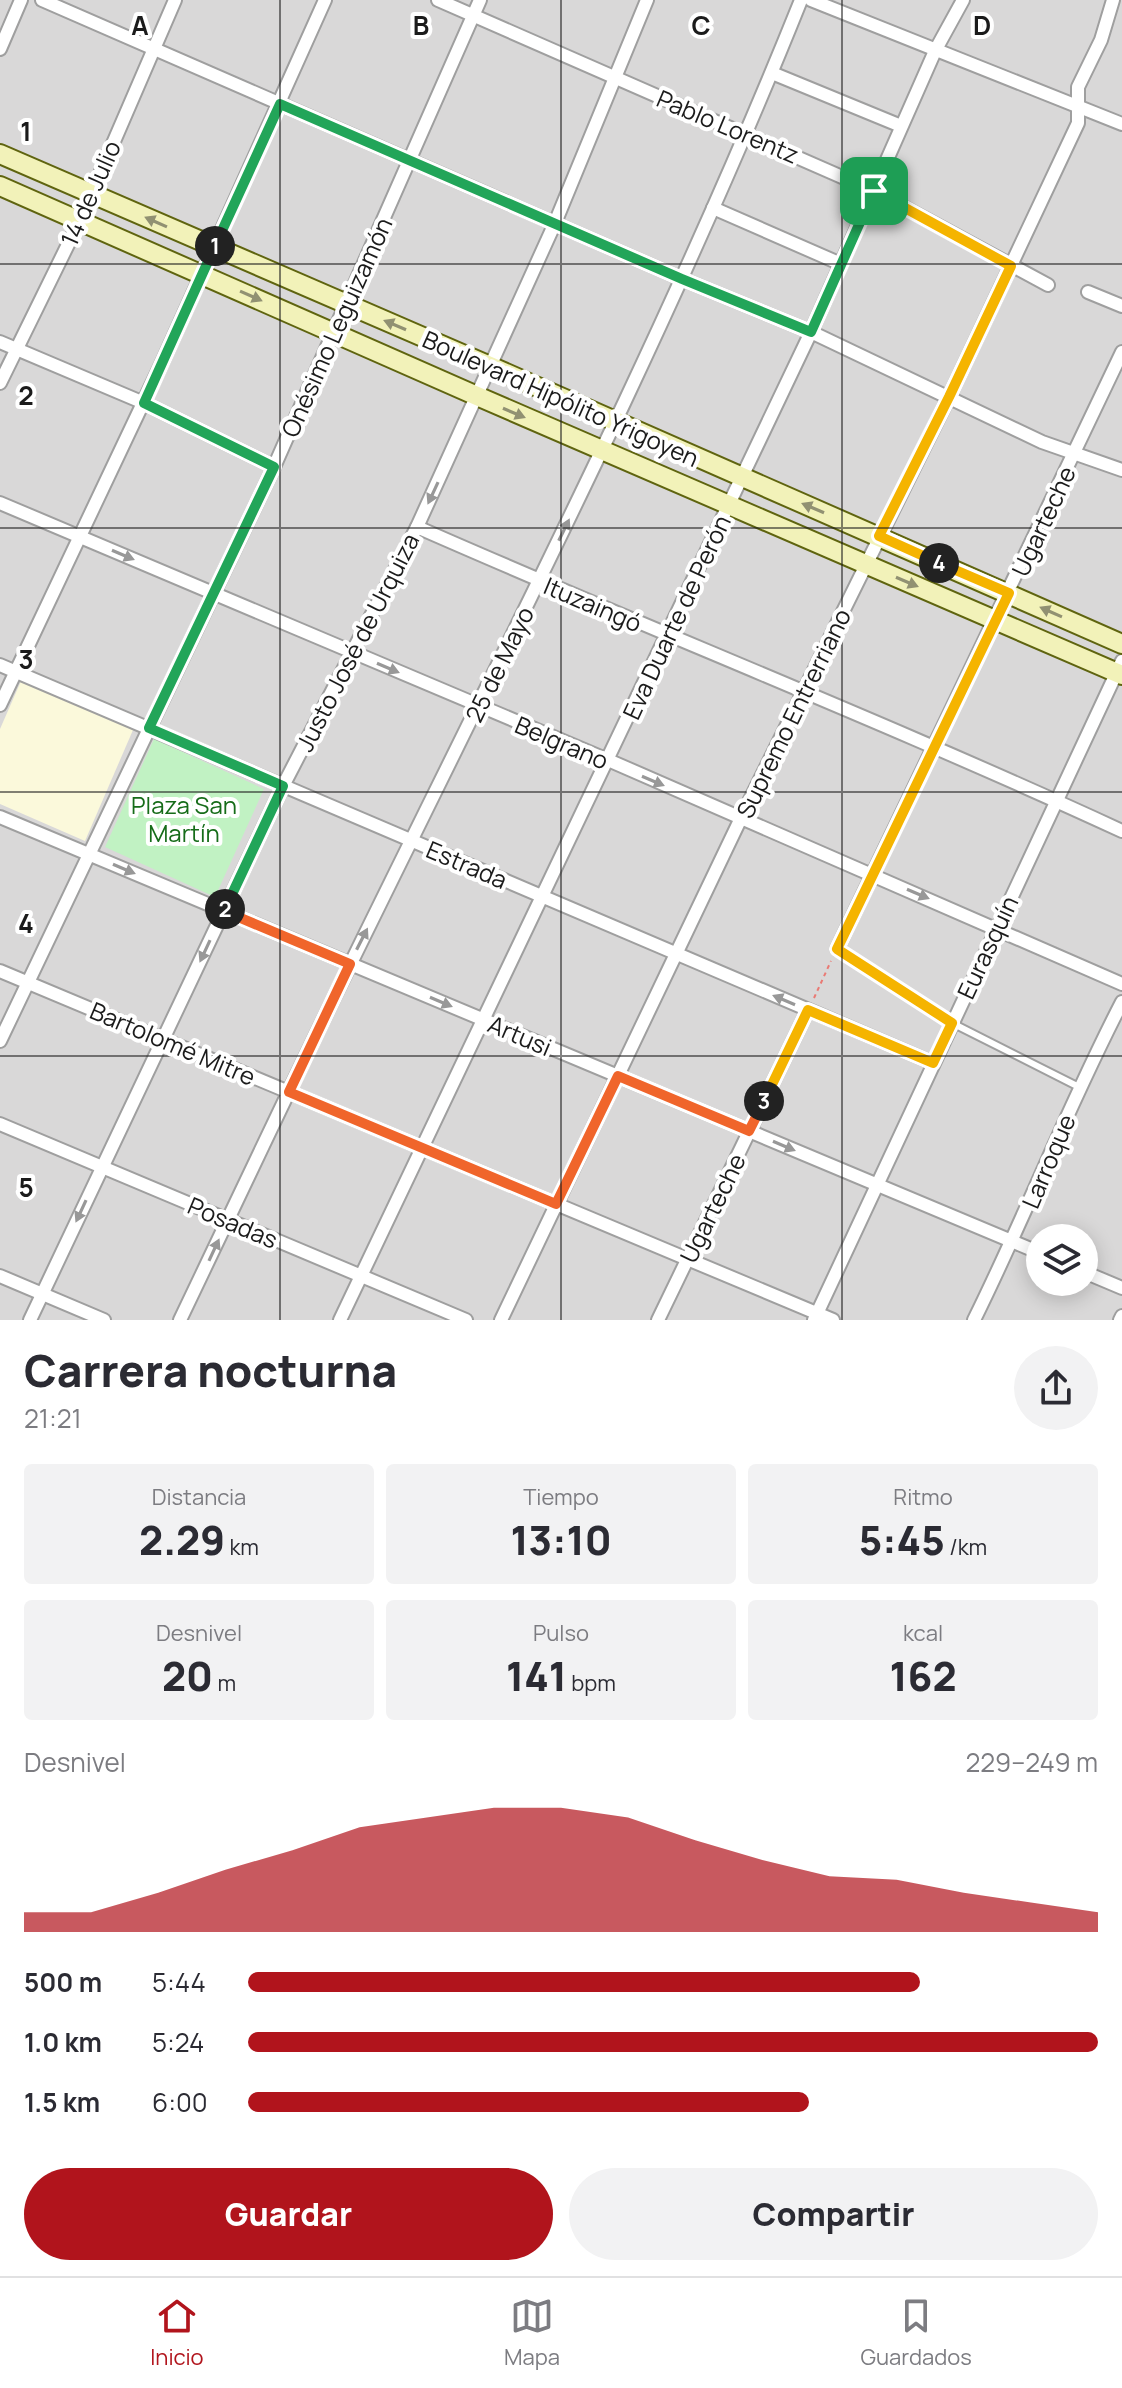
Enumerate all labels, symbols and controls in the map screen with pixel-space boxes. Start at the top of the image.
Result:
text: A [131,7,149,43]
text: B [413,7,429,43]
text: C [691,7,711,43]
text: D [973,7,991,43]
street label: Pablo Lorentz [652,81,804,171]
text: 1 [20,113,32,149]
street label: 14 de Julio [52,135,128,251]
pin [840,157,908,225]
icon: arrive [852,169,896,213]
street label: Onésimo Leguizamón [273,212,399,442]
one-way arrow [144,215,168,229]
pin: 1 [195,226,235,266]
text: 1 [210,231,220,261]
one-way arrow [239,289,263,302]
one-way arrow [383,319,407,332]
street label: Boulevard Hipólito Yrigoyen [418,322,704,474]
text: 2 [18,377,34,413]
one-way arrow [502,406,526,419]
street label: Ugarteche [1003,461,1083,581]
one-way arrow [426,481,440,504]
one-way arrow [801,501,825,514]
street label: Eva Duarte de Perón [614,509,738,725]
one-way arrow [557,519,571,542]
street label: Justo José de Urquiza [288,527,426,757]
pin: 4 [919,543,959,583]
one-way arrow [112,548,135,562]
text: 4 [932,548,946,578]
street label: Ituzaingó [539,569,647,639]
one-way arrow [895,576,919,589]
street label: 25 de Mayo [457,601,541,727]
street label: Supremo Entrerriano [728,603,858,823]
one-way arrow [1039,605,1063,619]
text: 3 [18,641,34,677]
one-way arrow [376,662,400,675]
street label: Belgrano [510,708,614,776]
one-way arrow [641,775,665,788]
park label: Plaza San Martín [131,788,237,849]
street label: Estrada [421,832,513,896]
one-way arrow [112,863,136,876]
one-way arrow [906,888,930,901]
pin: 2 [205,889,245,929]
street label: Eurasquín [949,890,1025,1004]
text: 2 [218,894,232,924]
text: 4 [18,905,34,941]
one-way arrow [356,928,369,951]
one-way arrow [198,940,212,963]
street label: Bartolomé Mitre [85,993,261,1093]
one-way arrow [772,993,796,1006]
one-way arrow [429,996,453,1009]
street label: Artusi [483,1007,557,1063]
pin: 3 [744,1081,784,1121]
text: 3 [758,1086,770,1116]
street label: Larroque [1013,1109,1083,1213]
one-way arrow [772,1139,796,1152]
street label: Ugarteche [671,1148,753,1268]
text: 5 [18,1169,34,1205]
street label: Posadas [183,1188,283,1256]
one-way arrow [74,1200,88,1223]
map controls [1026,1224,1098,1296]
button: layers [1026,1224,1098,1296]
one-way arrow [207,1238,221,1261]
text: Carrera nocturna [24,1340,397,1400]
button: share [1014,1346,1098,1430]
text: 21:21 [24,1400,82,1436]
text: Distancia [152,1482,246,1512]
text: Tiempo [523,1482,599,1512]
text: Ritmo [893,1482,953,1512]
text: 2.29 [139,1512,225,1567]
text: 13:10 [510,1512,612,1567]
text: 5:45 [859,1512,945,1567]
text: km [225,1532,259,1562]
text: /km [945,1532,987,1562]
text: Desnivel [156,1618,242,1648]
text: Pulso [533,1618,589,1648]
text: kcal [903,1618,943,1648]
text: 20 [162,1648,213,1703]
text: 141 [506,1648,567,1703]
text: 162 [889,1648,957,1703]
text: m [213,1668,236,1698]
text: bpm [567,1668,616,1698]
text: Desnivel [24,1744,126,1780]
text: 229–249 m [965,1744,1098,1780]
text: 500 m [24,1964,102,2000]
text: 5:44 [152,1964,206,2000]
text: 1.0 km [24,2024,102,2060]
text: 5:24 [152,2024,204,2060]
text: 1.5 km [24,2084,100,2120]
text: 6:00 [152,2084,208,2120]
button: Guardar [24,2168,553,2260]
button: Compartir [569,2168,1098,2260]
tab: Inicio [150,2294,204,2372]
tab: Mapa [504,2294,560,2372]
tab: Guardados [860,2294,972,2372]

